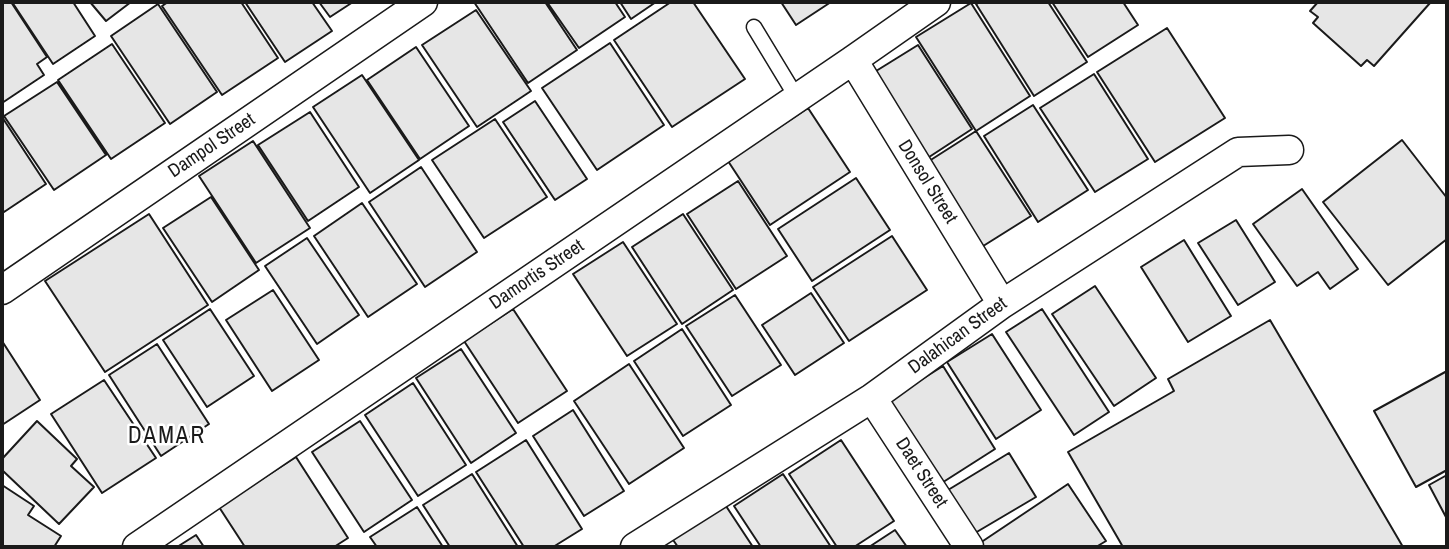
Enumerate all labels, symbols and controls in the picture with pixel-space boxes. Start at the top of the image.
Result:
street label: Dampol Street [164,109,260,183]
street label: Donsol Street [892,136,962,228]
street label: Damortis Street [485,235,589,315]
street label: Dalahican Street [904,293,1012,379]
district label: DAMAR [129,423,205,451]
street label: Daet Street [890,434,952,512]

